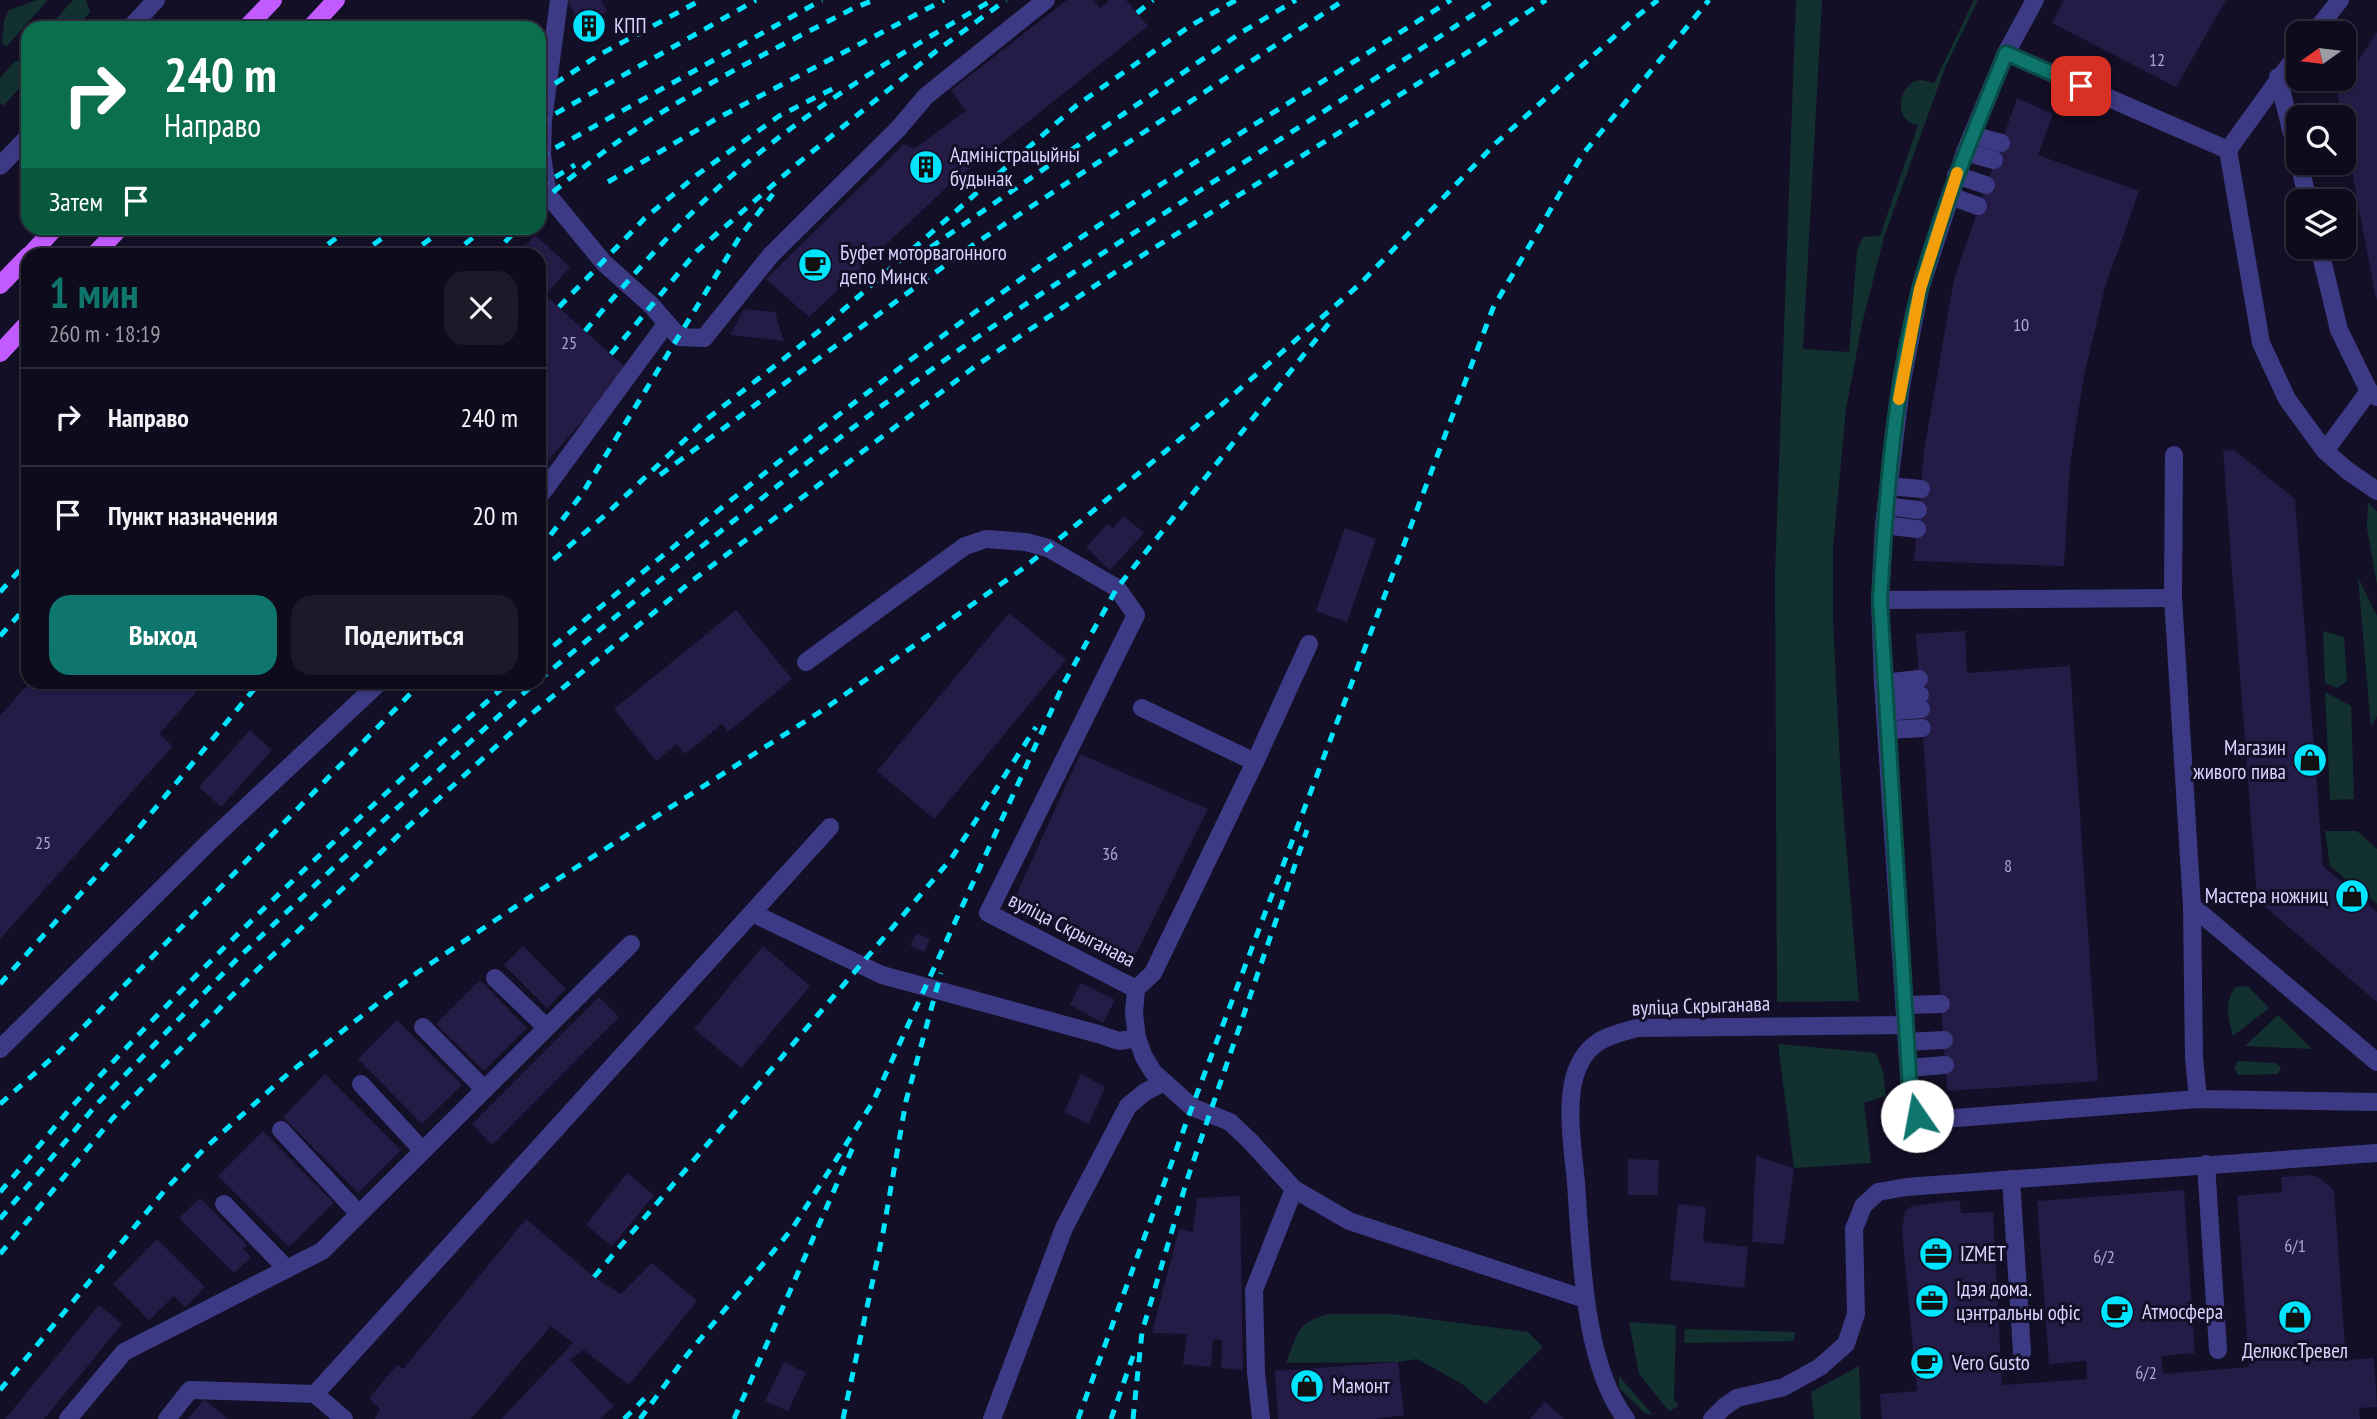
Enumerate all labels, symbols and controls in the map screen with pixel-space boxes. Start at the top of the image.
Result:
building icon: КПП [570,7,608,45]
place label: КПП [614,12,646,39]
north arrow [2286,21,2356,91]
map controls [2286,21,2356,259]
text: 240 m [164,42,277,106]
house number: 12 [2149,48,2165,71]
icon: right [49,49,140,140]
pin [2051,56,2111,116]
icon: arrive [2062,67,2100,105]
text: Направо [164,104,261,146]
button: search [2286,105,2356,175]
place label: Адміністрацыйны будынак [950,141,1080,192]
building icon: Адміністрацыйны будынак [907,148,945,186]
icon: arrive [117,182,155,220]
text: Затем [49,185,103,218]
button: layers [2286,189,2356,259]
place label: Буфет моторвагонного депо Минск [840,239,1007,290]
cafe icon: Буфет моторвагонного депо Минск [796,246,834,284]
text: 1 мин [49,265,139,320]
button: close [444,271,518,345]
house number: 10 [2013,313,2029,336]
text: 260 m · 18:19 [49,319,161,348]
house number: 25 [561,331,577,354]
icon: right [49,398,87,436]
text: Направо [108,401,189,434]
text: 240 m [460,401,518,434]
icon: arrive [49,496,87,534]
text: Пункт назначения [108,499,278,532]
text: 20 m [472,499,518,532]
button: Выход [49,595,277,675]
button: Поделиться [291,595,518,675]
place label: Магазин живого пива [2193,734,2286,785]
shop icon: Магазин живого пива [2291,741,2329,779]
house number: 25 [35,831,51,854]
house number: 36 [1102,842,1118,865]
house number: 8 [2004,854,2012,877]
shop icon: Мастера ножниц [2333,877,2371,915]
place label: Мастера ножниц [2205,882,2328,909]
street label: вуліца Скрыганава [1004,886,1140,973]
street label: вуліца Скрыганава [1631,990,1771,1021]
position arrow [1880,1079,1954,1153]
house number: 6/1 [2284,1234,2306,1257]
office icon: IZMET [1917,1235,1955,1273]
place label: IZMET [1960,1240,2006,1267]
house number: 6/2 [2093,1245,2115,1268]
place label: Ідэя дома. цэнтральны офіс [1956,1275,2081,1326]
office icon: Ідэя дома. цэнтральны офіс [1913,1282,1951,1320]
cafe icon: Атмосфера [2098,1293,2136,1331]
place label: Атмосфера [2142,1298,2223,1325]
shop icon: ДелюксТревел [2276,1298,2314,1336]
place label: ДелюксТревел [2242,1337,2348,1364]
cafe icon: Vero Gusto [1908,1344,1946,1382]
place label: Vero Gusto [1951,1349,2030,1376]
house number: 6/2 [2135,1361,2157,1384]
shop icon: Мамонт [1288,1367,1326,1405]
place label: Мамонт [1332,1372,1390,1399]

